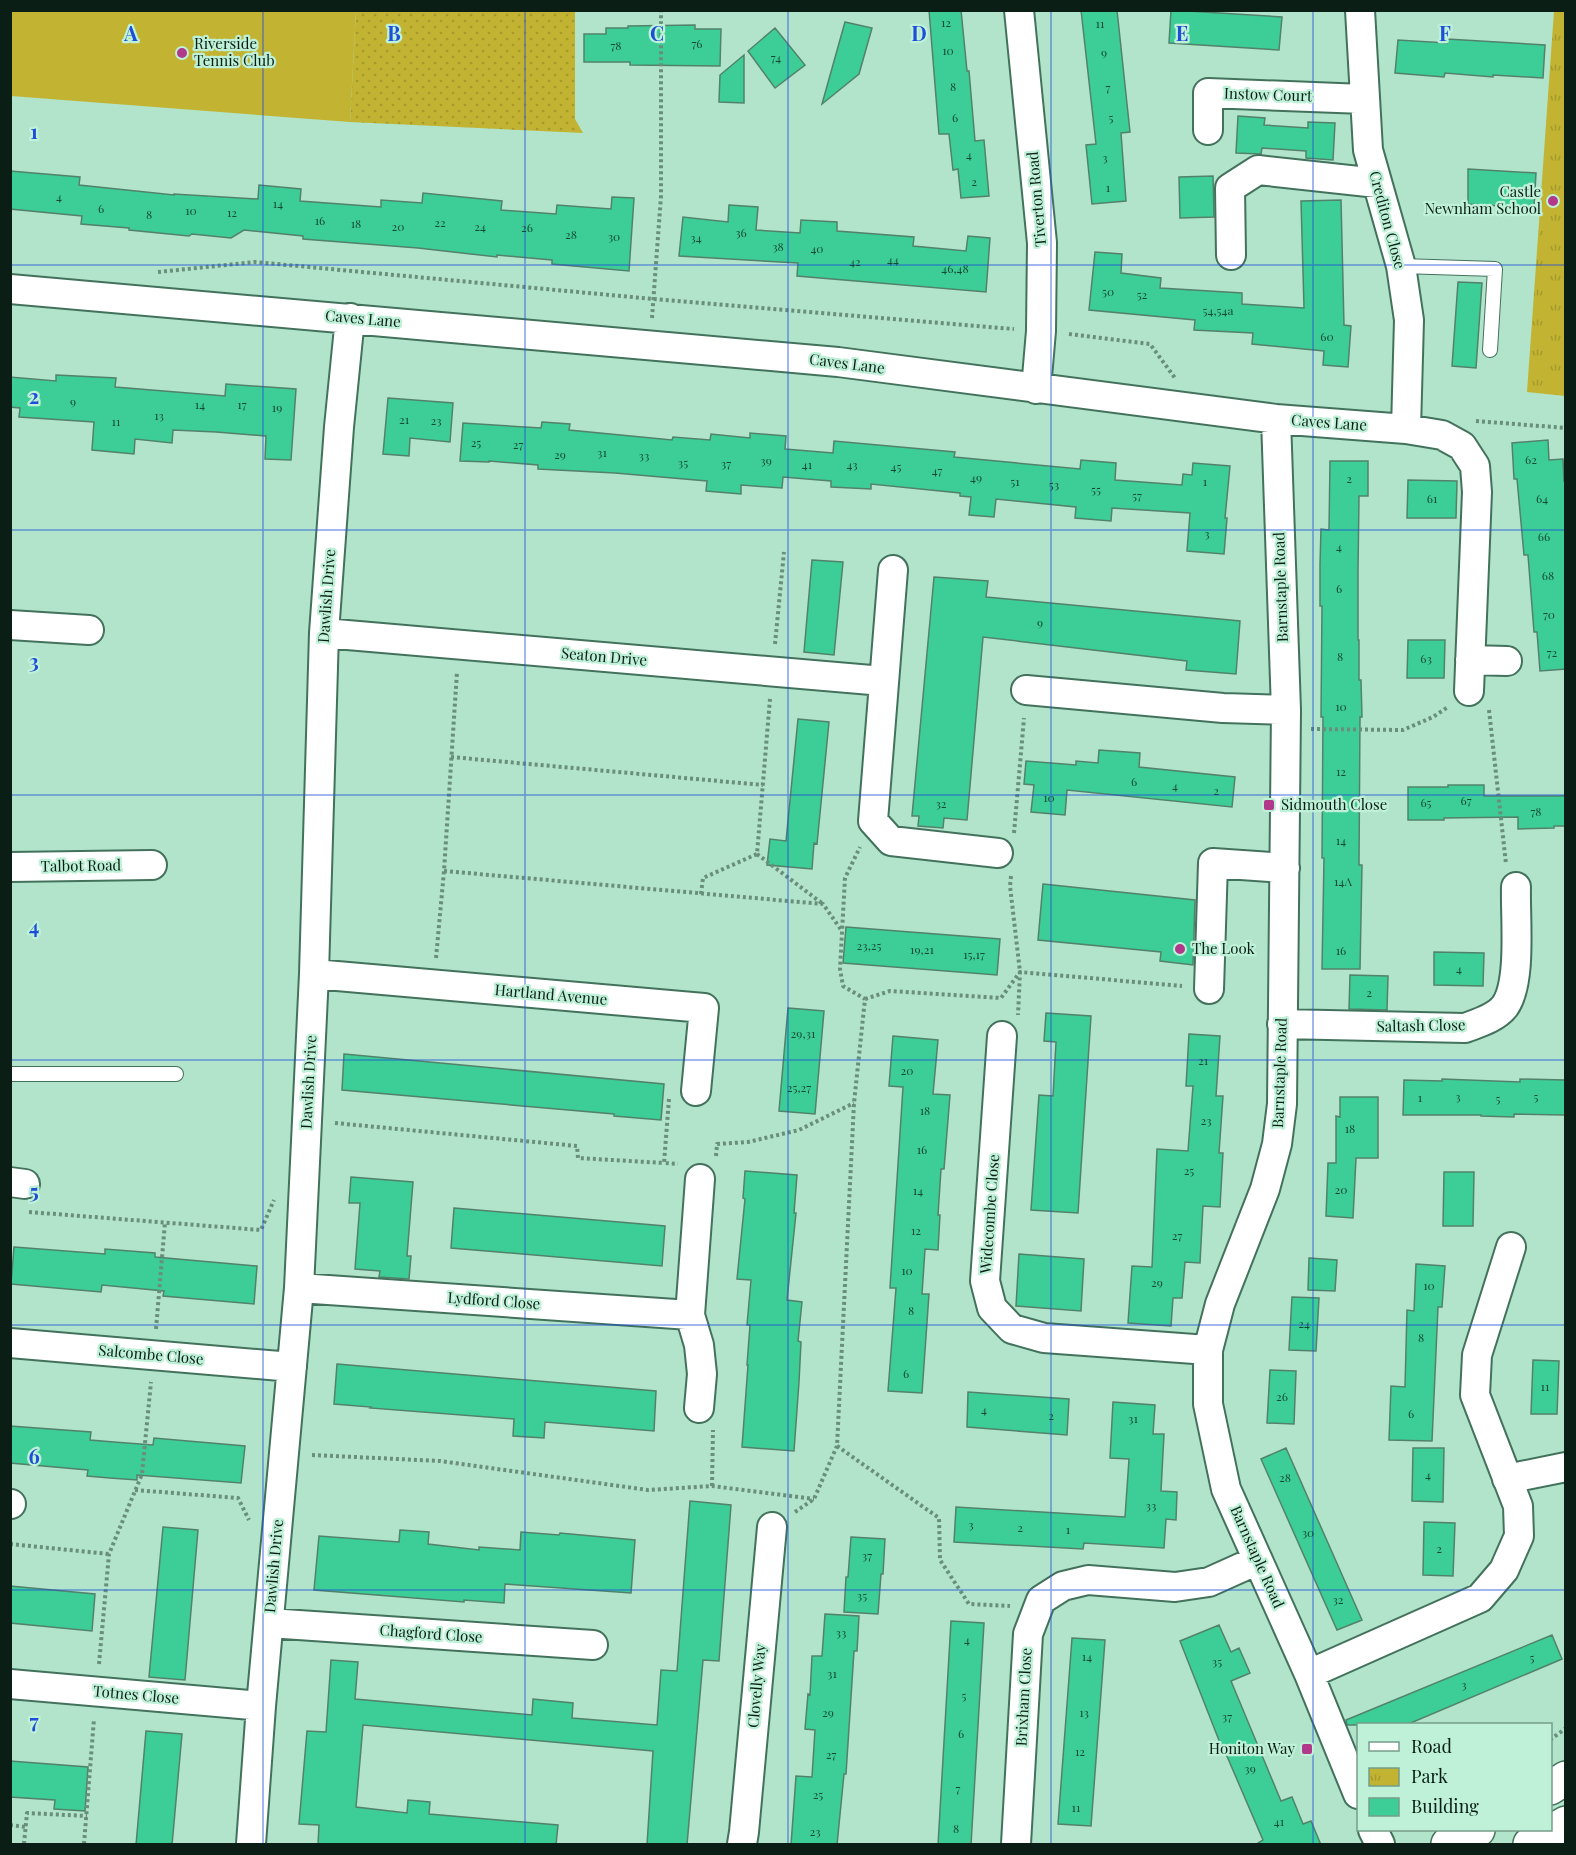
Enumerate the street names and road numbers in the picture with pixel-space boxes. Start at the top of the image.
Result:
street label: Instow Court [1224,82,1313,106]
street label: Tiverton Road [1022,150,1050,248]
street label: Crediton Close [1365,169,1411,271]
street label: Caves Lane [324,305,402,331]
street label: Caves Lane [808,348,886,378]
street label: Caves Lane [1291,409,1368,435]
street label: Barnstaple Road [1268,531,1292,642]
street label: Dawlish Drive [313,548,339,644]
street label: Seaton Drive [560,642,648,670]
street label: Talbot Road [41,854,122,876]
street label: Hartland Avenue [494,979,608,1009]
street label: Saltash Close [1376,1014,1466,1036]
street label: Barnstaple Road [1267,1017,1291,1128]
street label: Dawlish Drive [296,1034,320,1129]
street label: Widecombe Close [975,1154,1003,1275]
street label: Lydford Close [447,1287,541,1313]
street label: Salcombe Close [98,1339,204,1369]
street label: Barnstaple Road [1226,1502,1290,1611]
street label: Dawlish Drive [259,1518,287,1614]
street label: Chagford Close [379,1619,483,1647]
street label: Clovelly Way [742,1643,770,1729]
street label: Brixham Close [1010,1647,1036,1747]
street label: Totnes Close [92,1680,180,1708]

